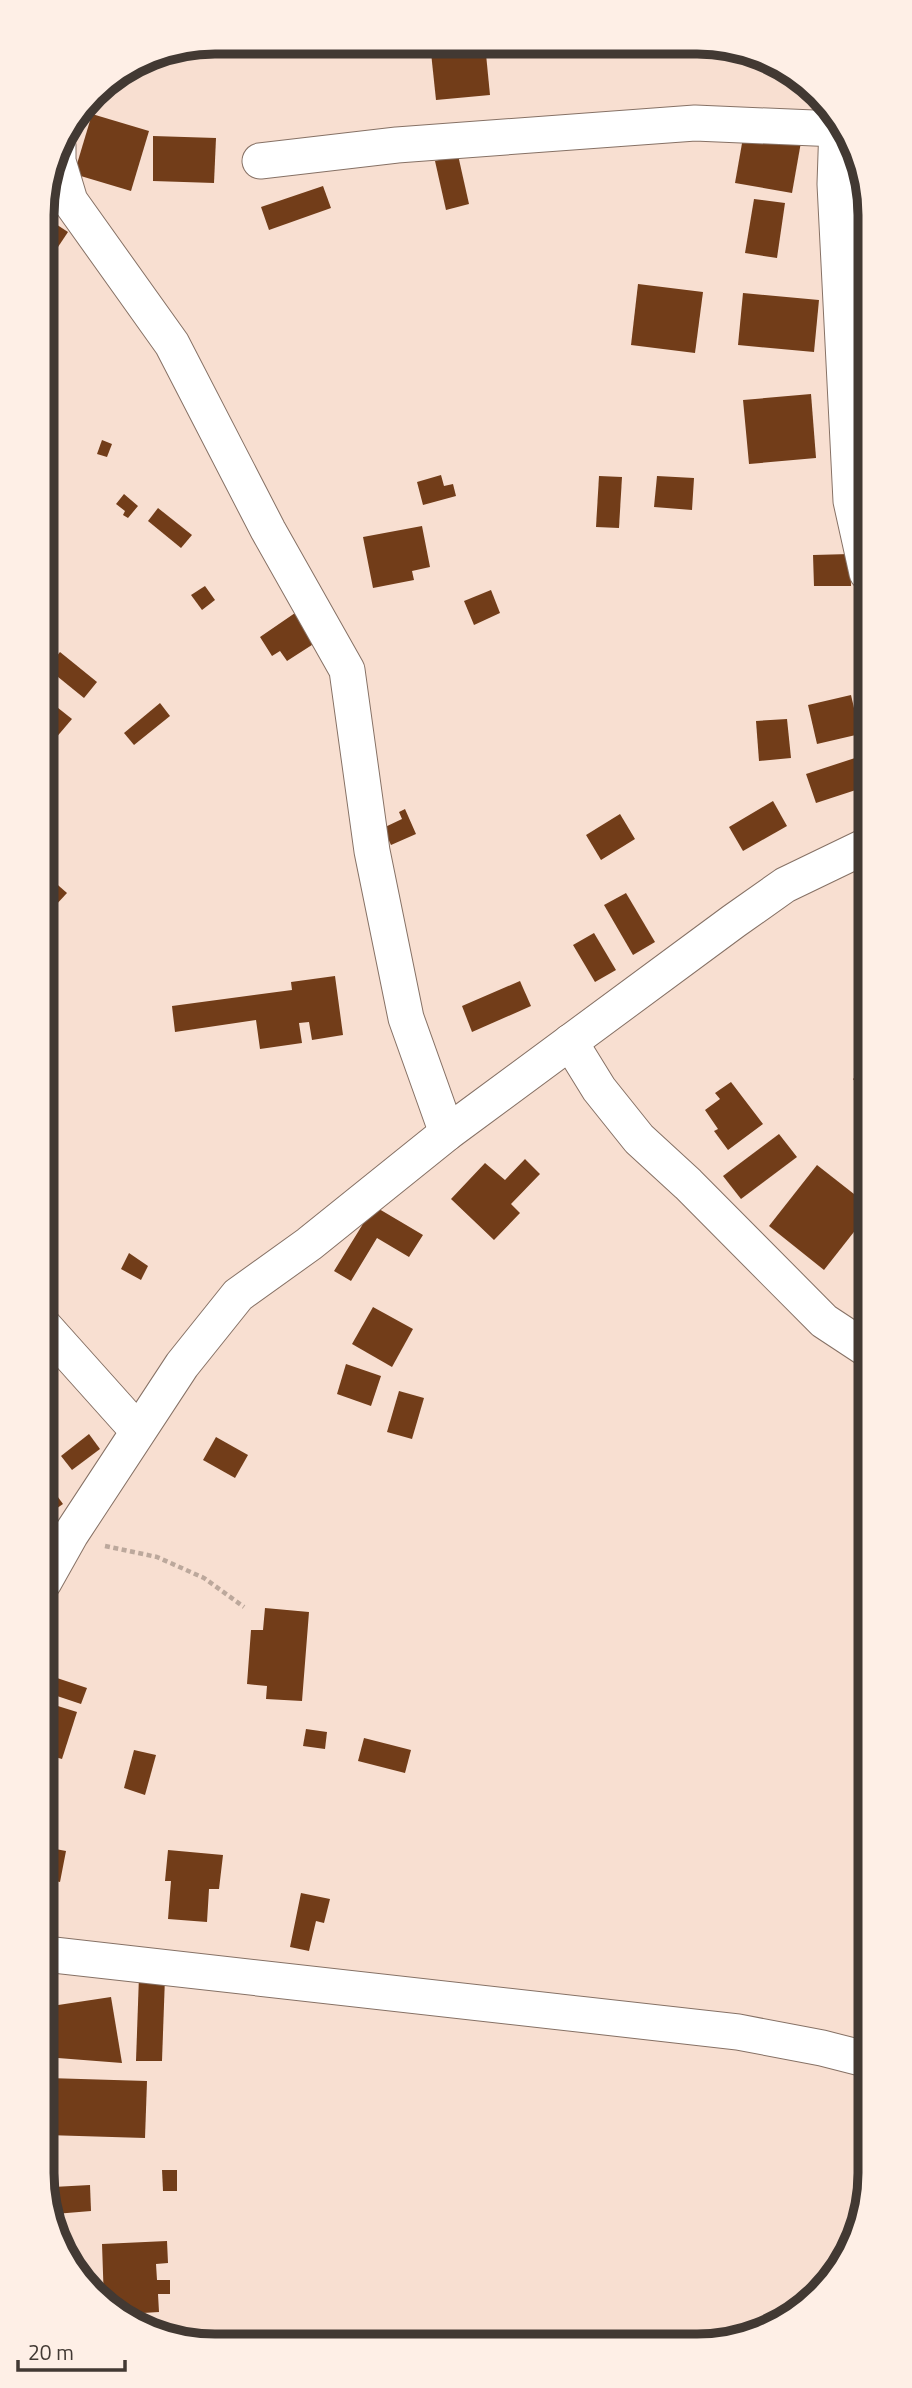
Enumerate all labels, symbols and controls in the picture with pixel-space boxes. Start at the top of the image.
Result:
scale bar [18,2328,124,2372]
text: 20 m [28,2336,74,2368]

